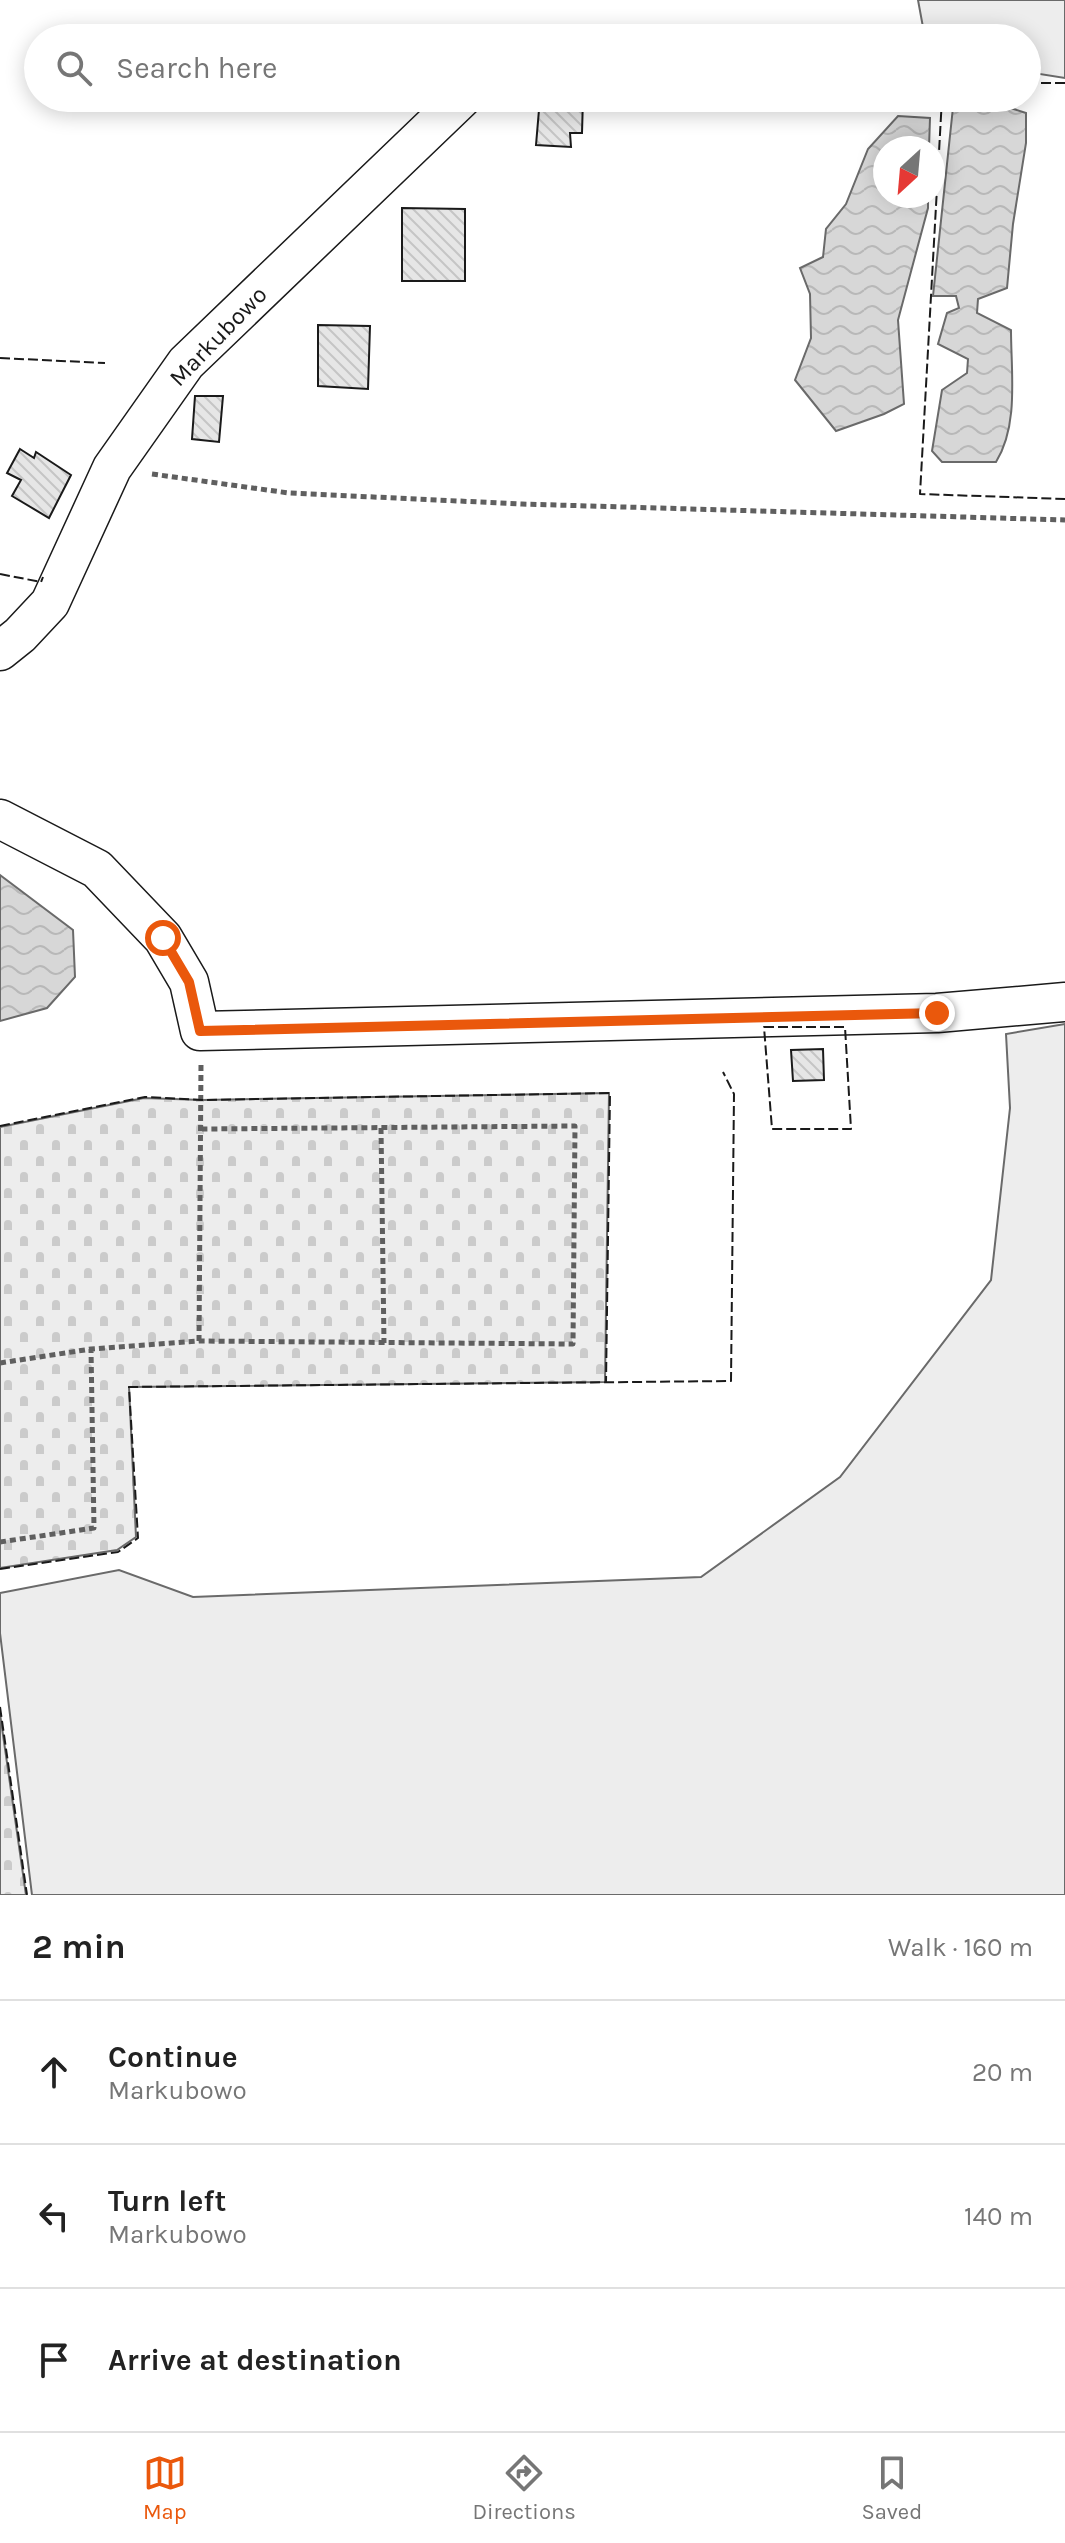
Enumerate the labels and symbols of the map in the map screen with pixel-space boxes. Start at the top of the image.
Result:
north arrow [873,136,945,208]
street label: Markubowo [163,280,273,392]
route start [145,920,181,956]
route end [919,995,955,1031]

